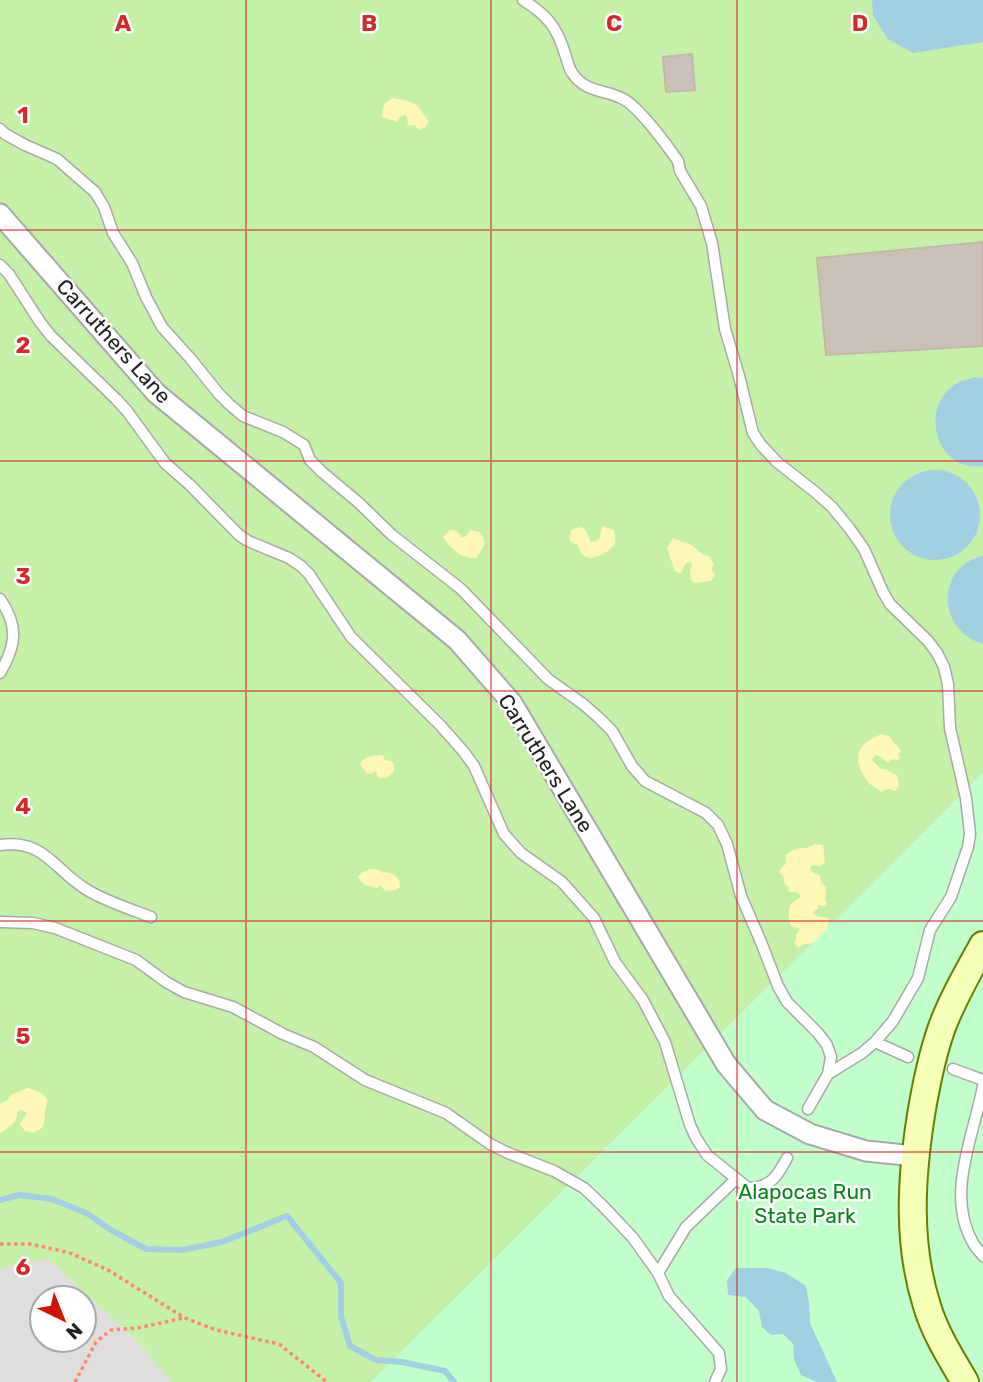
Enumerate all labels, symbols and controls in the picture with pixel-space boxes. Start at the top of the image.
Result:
text: A [115,9,132,37]
text: B [361,9,377,37]
text: C [606,9,622,37]
text: D [852,9,868,37]
text: 1 [17,101,29,129]
street label: Carruthers Lane [52,274,176,408]
text: 2 [16,331,30,359]
text: 3 [15,562,31,590]
street label: Carruthers Lane [493,689,599,837]
text: 4 [15,792,31,820]
text: 5 [16,1022,31,1050]
park label: Alapocas Run State Park [738,1179,872,1228]
text: 6 [16,1253,31,1281]
north arrow [28,1284,98,1354]
text: N [61,1318,87,1344]

